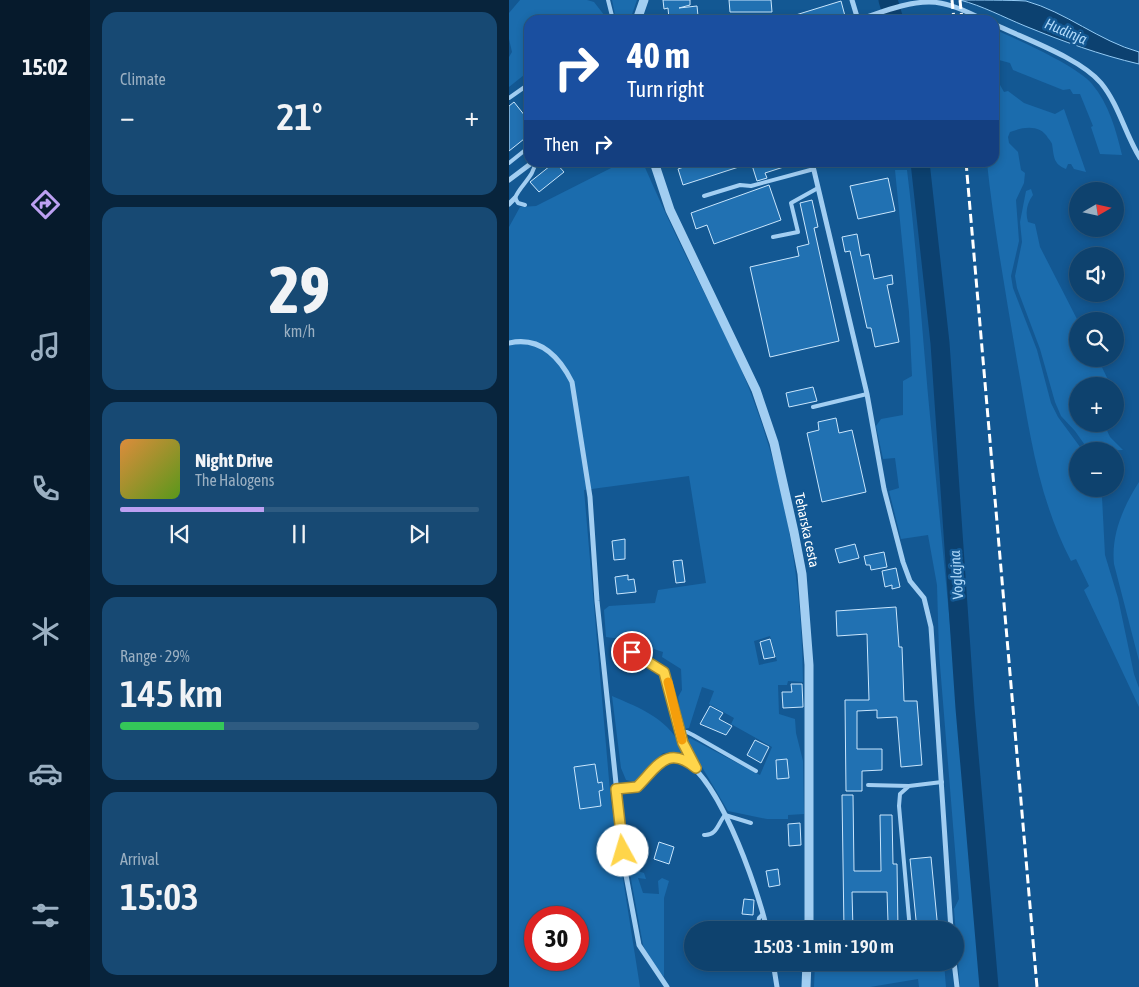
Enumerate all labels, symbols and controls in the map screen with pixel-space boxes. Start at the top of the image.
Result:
water label: Hudinja [1042,15,1090,47]
icon: right [544,35,609,100]
text: 40 m [627,35,690,75]
text: 15:02 [22,54,68,80]
text: Climate [120,70,166,88]
text: Turn right [627,76,704,102]
text: 21° [276,95,323,138]
text: − [120,100,135,132]
text: + [464,100,479,132]
icon: right [589,130,617,158]
text: Then [544,133,579,155]
north arrow [1069,182,1124,238]
map controls [1069,182,1124,497]
icon: directions [28,187,63,222]
button: sound [1069,247,1124,302]
text: 29 [269,252,330,327]
button: search [1069,312,1124,367]
text: km/h [284,322,315,340]
icon: music [28,329,63,364]
button: + [1069,377,1124,432]
button: − [1069,442,1124,497]
text: Night Drive [195,449,273,471]
icon: phone [28,471,63,506]
text: The Halogens [195,471,275,489]
street label: Teharska cesta [791,491,823,569]
icon: previous [166,520,194,548]
icon: pause [285,520,313,548]
icon: next [405,520,433,548]
water label: Voglajna [946,550,966,600]
icon: climate [28,614,63,649]
pin [611,631,653,673]
icon: arrive [618,638,646,666]
text: Range · 29% [120,647,190,665]
text: 145 km [120,672,223,715]
icon: car [28,756,63,791]
position arrow [596,824,648,876]
text: Arrival [120,850,159,868]
text: 15:03 [120,875,199,918]
icon: filters [28,898,63,933]
speed limit sign: 30 [524,906,589,971]
text: 15:03 · 1 min · 190 m [754,935,894,957]

